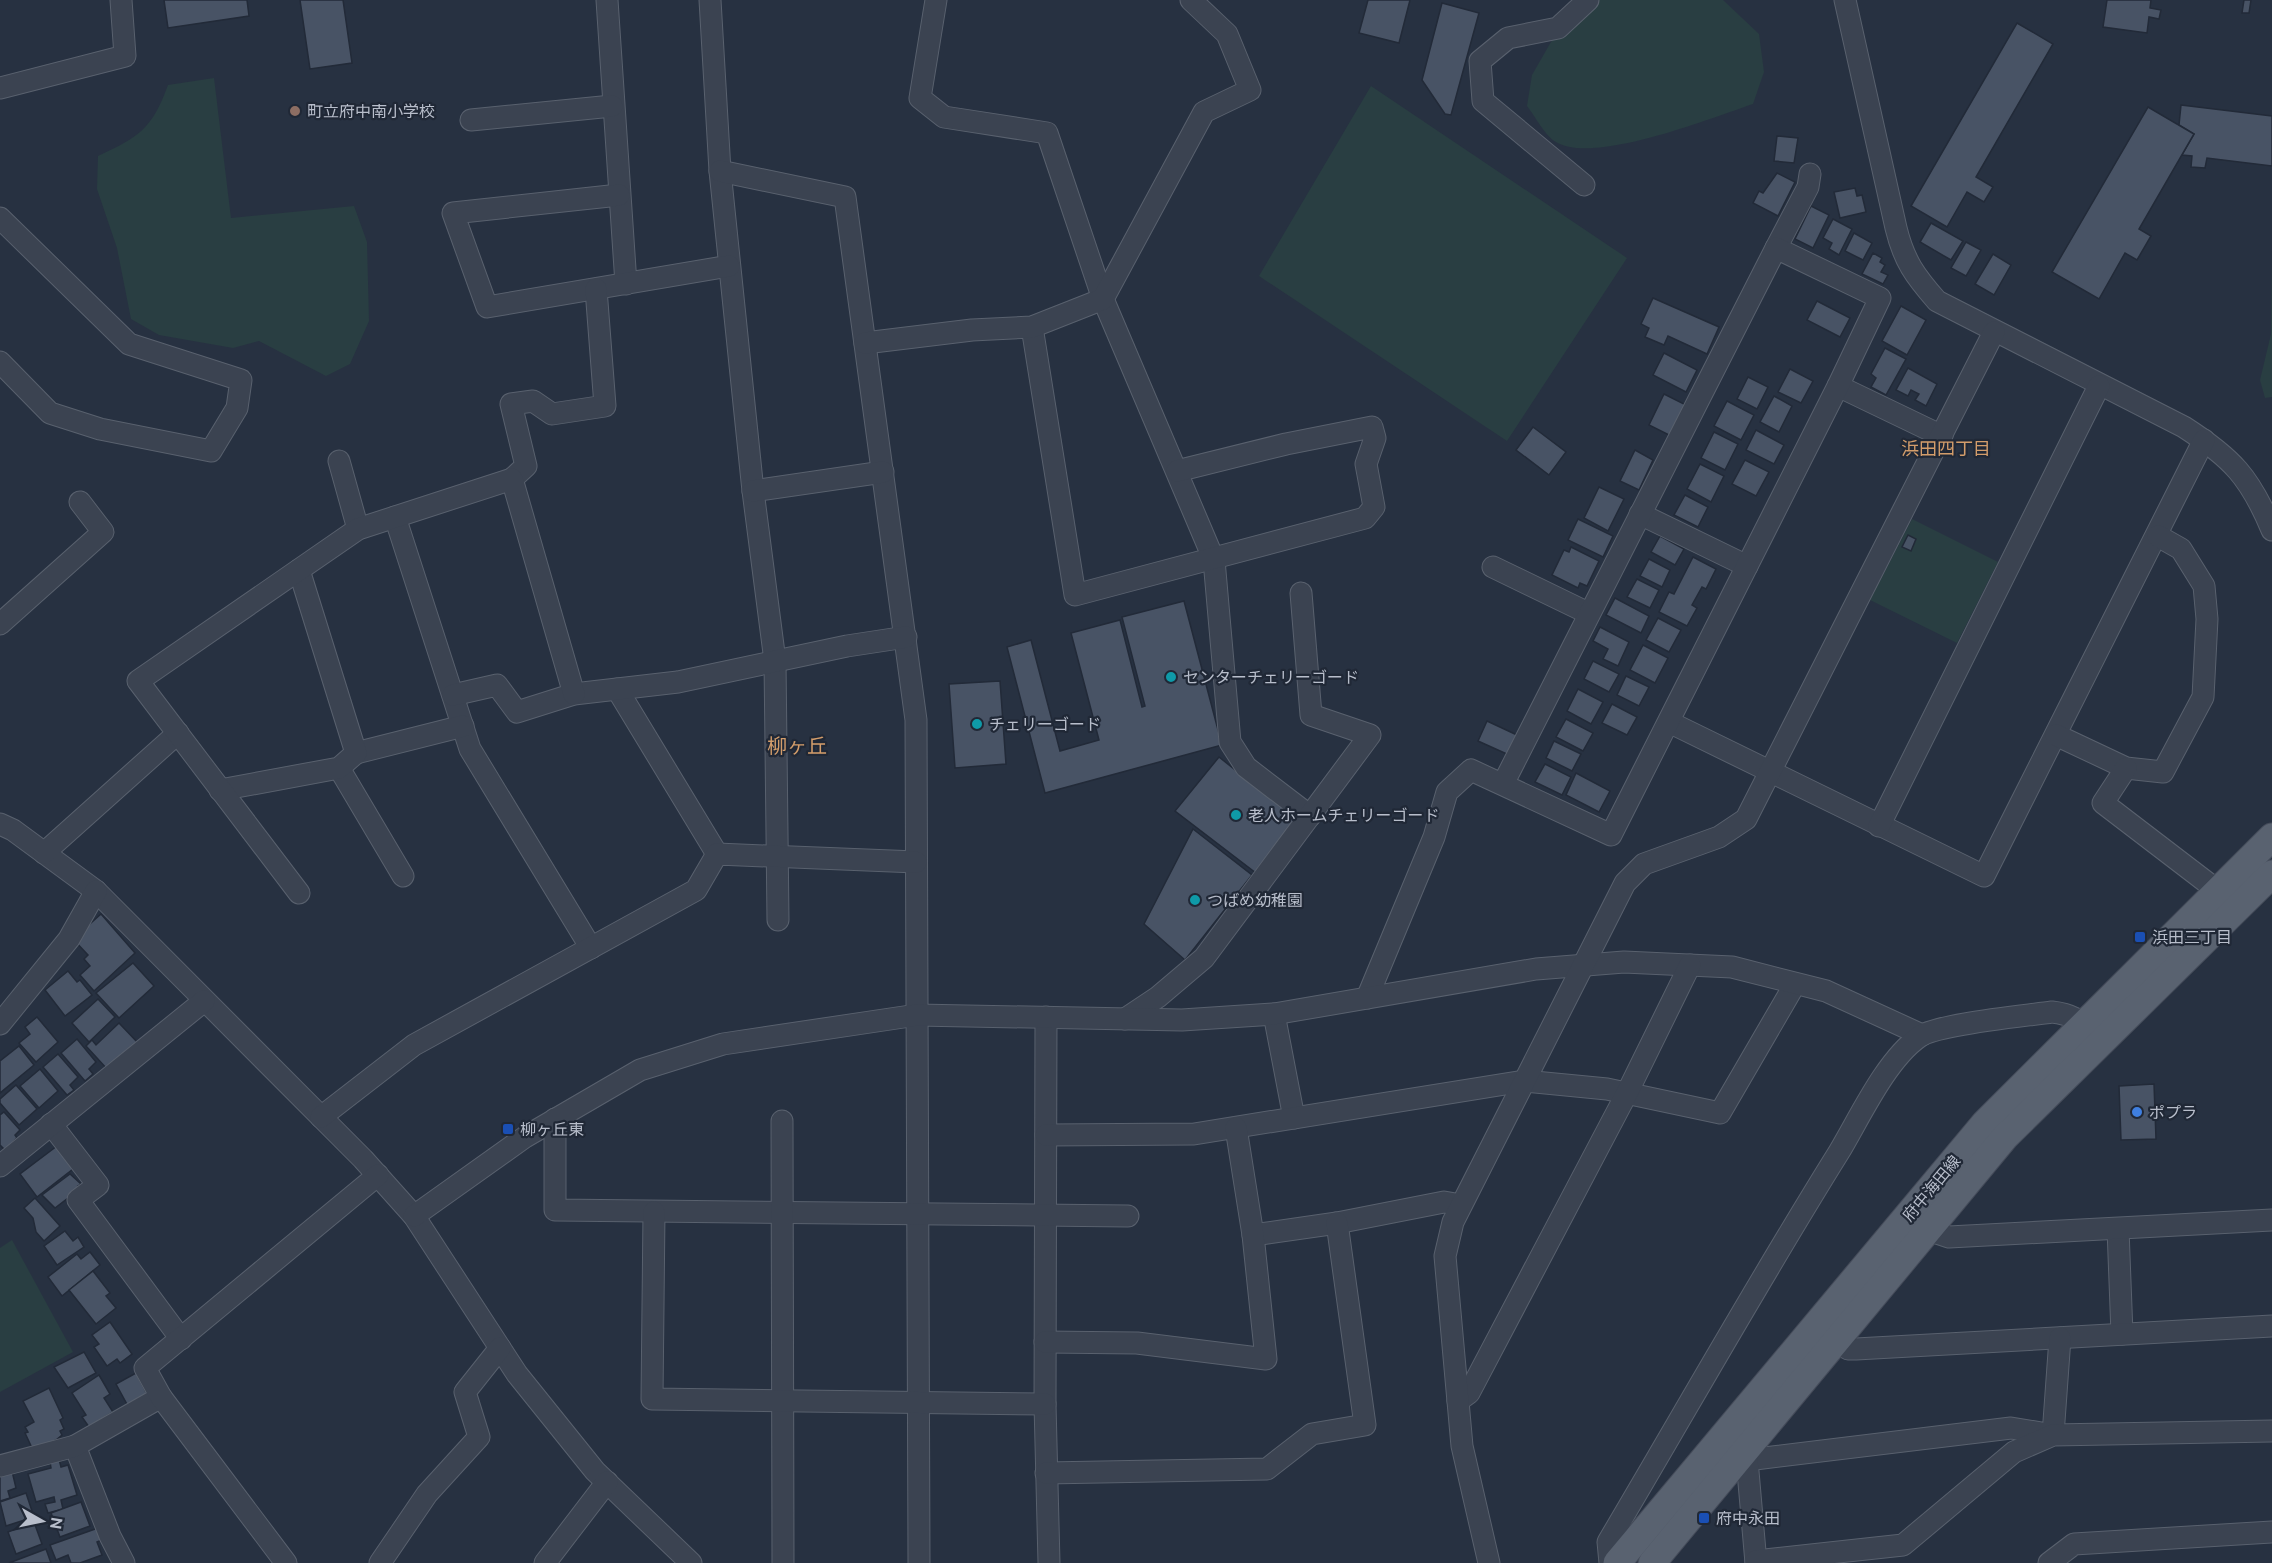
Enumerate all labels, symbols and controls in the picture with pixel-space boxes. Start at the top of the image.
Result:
place label: 町立府中南小学校 [307,102,435,120]
marker: 町立府中南小学校 [288,104,302,118]
district label: 浜田四丁目 [1901,438,1991,458]
place label: センターチェリーゴード [1183,668,1359,686]
marker: センターチェリーゴード [1164,670,1178,684]
place label: チェリーゴード [989,715,1101,733]
marker: チェリーゴード [970,717,984,731]
district label: 柳ヶ丘 [767,734,827,757]
place label: 老人ホームチェリーゴード [1248,806,1440,824]
marker: 老人ホームチェリーゴード [1229,808,1243,822]
place label: つばめ幼稚園 [1207,891,1303,909]
marker: つばめ幼稚園 [1188,893,1202,907]
place label: 浜田三丁目 [2152,928,2232,946]
marker: 浜田三丁目 [2133,930,2147,944]
place label: ポプラ [2149,1103,2197,1121]
marker: ポプラ [2130,1105,2144,1119]
place label: 柳ヶ丘東 [520,1120,584,1138]
marker: 柳ヶ丘東 [501,1122,515,1136]
street label: 府中海田線 [1898,1152,1964,1224]
north arrow [12,1491,72,1551]
place label: 府中永田 [1716,1509,1780,1527]
marker: 府中永田 [1697,1511,1711,1525]
text: N [47,1516,67,1531]

